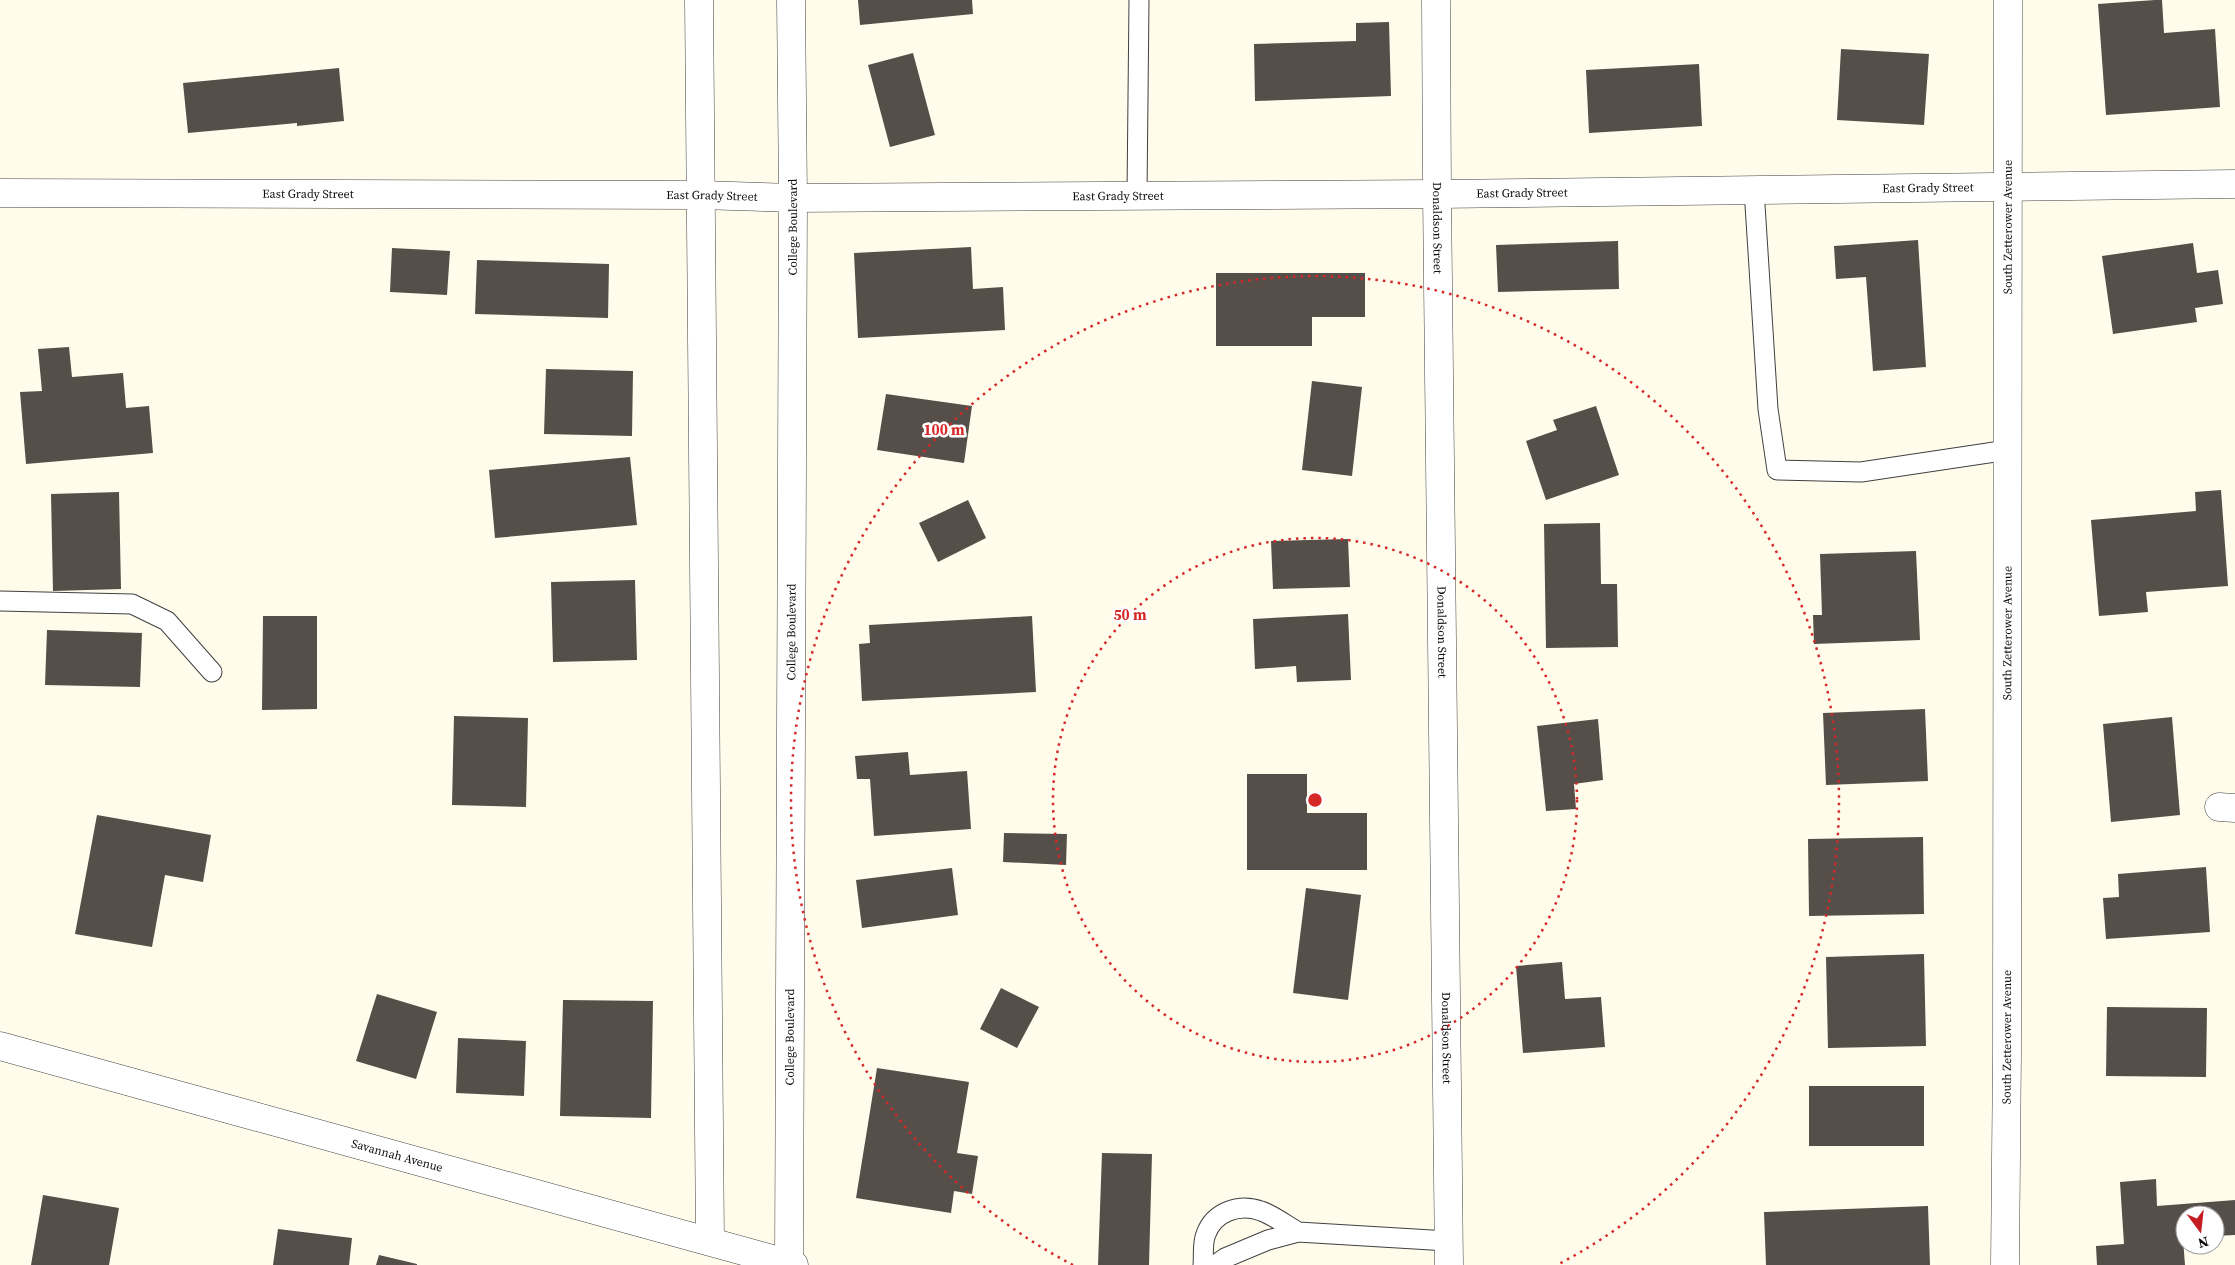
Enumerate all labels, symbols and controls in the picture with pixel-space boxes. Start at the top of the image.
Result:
street label: South Zetterower Avenue [2000,160,2016,294]
street label: College Boulevard [785,178,801,275]
street label: East Grady Street [1882,179,1974,196]
street label: Donaldson Street [1429,182,1446,274]
street label: East Grady Street [1476,184,1568,202]
street label: East Grady Street [262,186,354,202]
street label: East Grady Street [666,187,758,205]
street label: East Grady Street [1072,188,1164,204]
text: 100 m [923,419,965,440]
street label: South Zetterower Avenue [1999,566,2015,700]
street label: College Boulevard [783,583,800,680]
street label: Donaldson Street [1433,586,1450,678]
text: 50 m [1113,604,1147,625]
centre of rings [1306,791,1324,809]
street label: South Zetterower Avenue [1999,970,2015,1104]
street label: College Boulevard [782,988,798,1085]
street label: Donaldson Street [1438,992,1455,1084]
street label: Savannah Avenue [350,1135,445,1176]
north arrow [2175,1205,2225,1255]
text: N [2196,1232,2211,1254]

